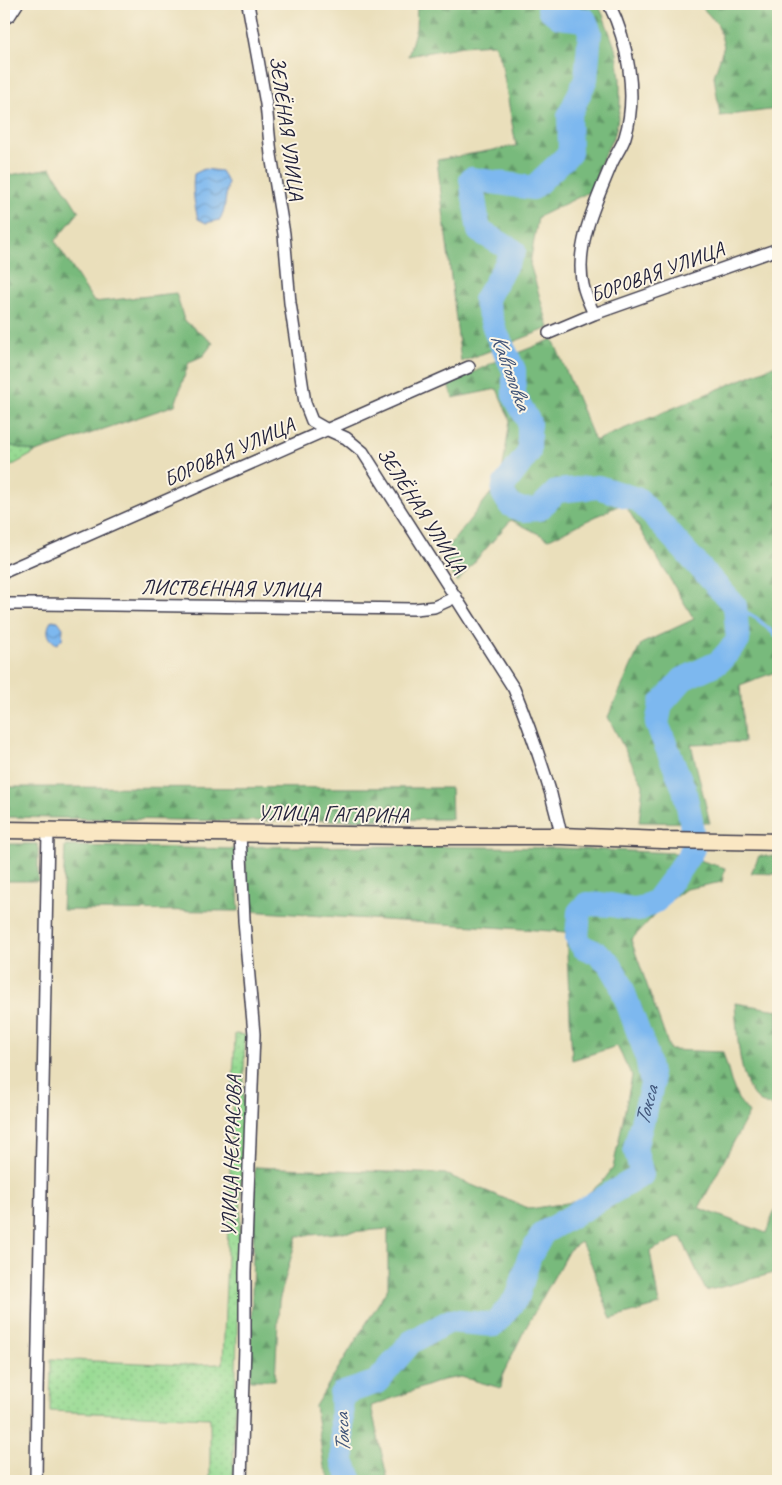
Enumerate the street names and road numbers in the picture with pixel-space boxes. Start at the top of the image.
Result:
street label: ЗЕЛЁНАЯ УЛИЦА [264,54,310,202]
street label: БОРОВАЯ УЛИЦА [587,235,729,308]
street label: БОРОВАЯ УЛИЦА [160,411,300,492]
street label: ЗЕЛЁНАЯ УЛИЦА [372,442,473,578]
street label: ЛИСТВЕННАЯ УЛИЦА [141,573,322,603]
street label: УЛИЦА ГАГАРИНА [257,800,410,828]
street label: УЛИЦА НЕКРАСОВА [215,1073,247,1237]

